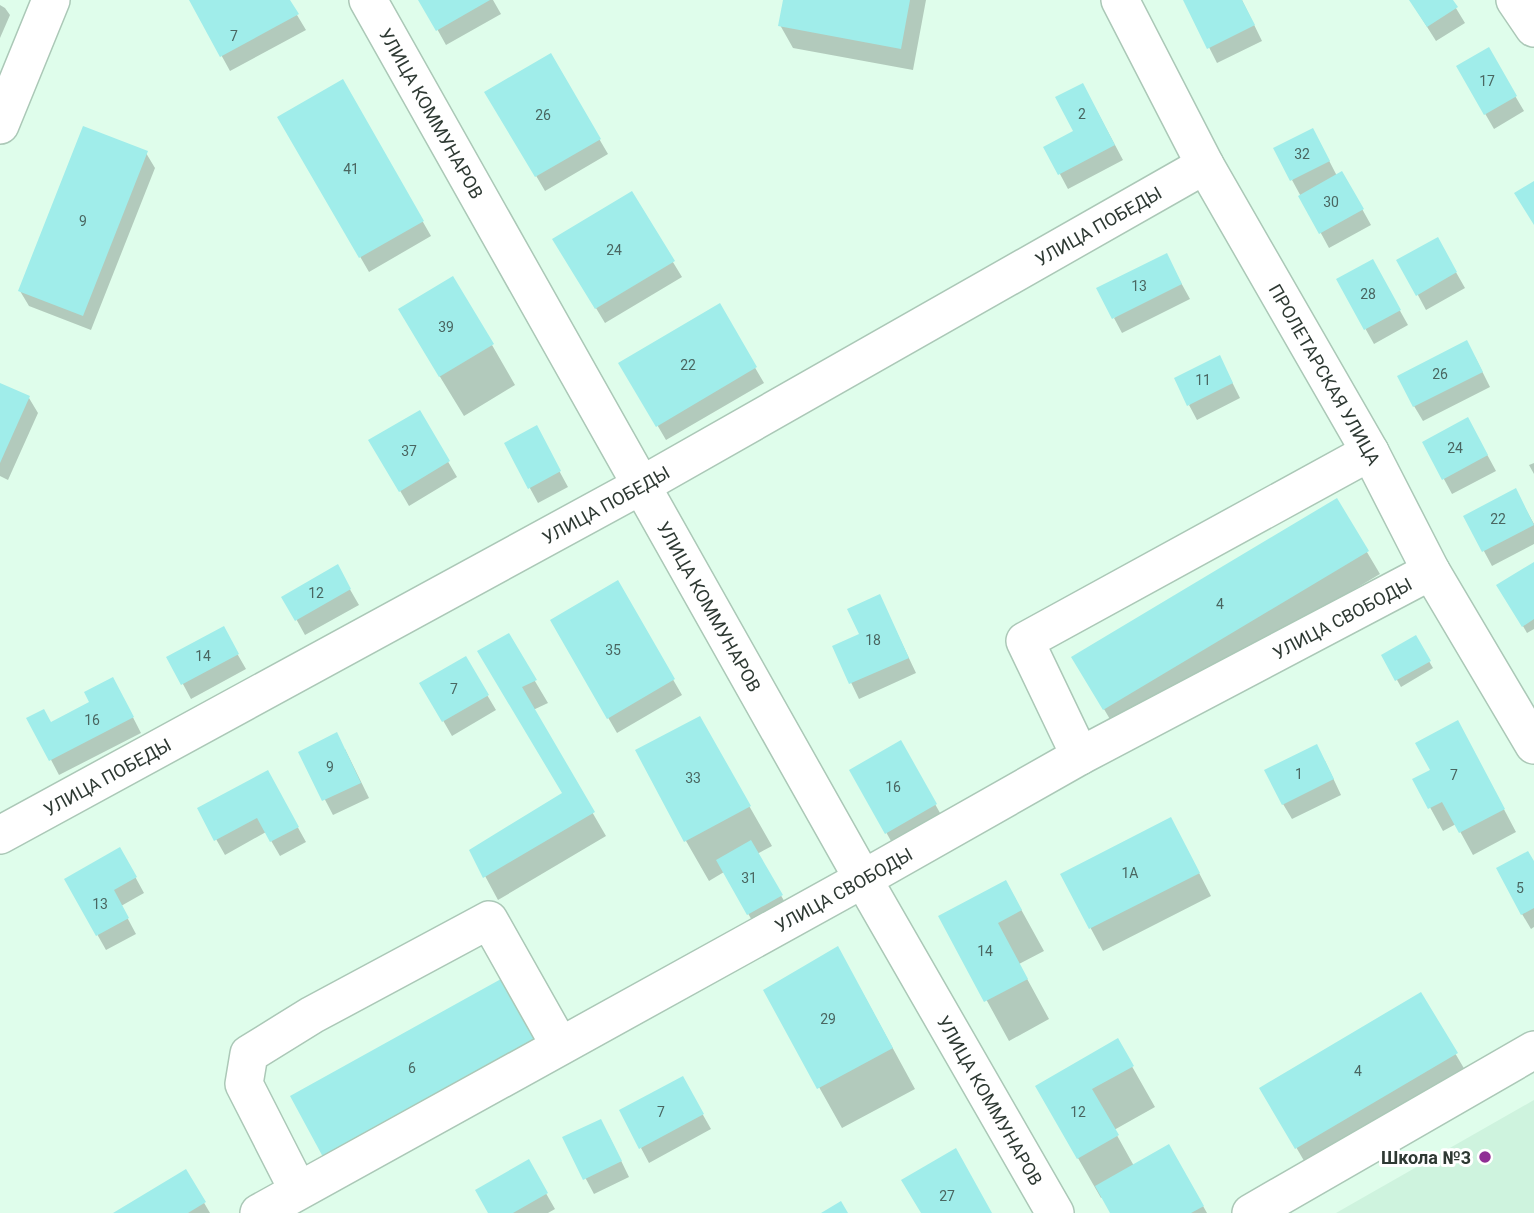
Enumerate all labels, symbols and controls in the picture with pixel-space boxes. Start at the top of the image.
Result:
street label: УЛИЦА КОММУНАРОВ [375,24,488,202]
house number: 7 [230,28,238,44]
house number: 17 [1479,73,1495,89]
house number: 2 [1078,106,1086,122]
house number: 26 [535,107,551,123]
house number: 32 [1294,146,1310,162]
house number: 41 [343,161,359,177]
street label: УЛИЦА ПОБЕДЫ [1031,181,1165,270]
house number: 30 [1323,194,1339,210]
house number: 9 [79,213,87,229]
house number: 24 [606,242,622,258]
house number: 13 [1131,278,1147,294]
street label: ПРОЛЕТАРСКАЯ УЛИЦА [1265,280,1385,469]
house number: 28 [1360,286,1376,302]
house number: 39 [438,319,454,335]
house number: 22 [680,357,696,373]
house number: 26 [1432,366,1448,382]
house number: 11 [1195,372,1211,388]
house number: 24 [1447,440,1463,456]
house number: 37 [401,443,417,459]
street label: УЛИЦА ПОБЕДЫ [538,461,673,548]
house number: 22 [1490,511,1506,527]
street label: УЛИЦА КОММУНАРОВ [653,518,766,695]
street label: УЛИЦА СВОБОДЫ [1269,573,1415,663]
house number: 12 [308,585,324,601]
house number: 4 [1216,596,1224,612]
house number: 18 [865,632,881,648]
house number: 35 [605,642,621,658]
house number: 14 [195,648,211,664]
house number: 7 [450,681,458,697]
house number: 16 [84,712,100,728]
street label: УЛИЦА ПОБЕДЫ [40,733,174,820]
house number: 9 [326,759,334,775]
house number: 1 [1295,766,1303,782]
house number: 7 [1450,767,1458,783]
house number: 33 [685,770,701,786]
house number: 16 [885,779,901,795]
street label: УЛИЦА СВОБОДЫ [771,843,916,936]
house number: 1А [1121,865,1139,881]
house number: 31 [741,870,757,886]
house number: 5 [1516,880,1524,896]
house number: 13 [92,896,108,912]
house number: 14 [977,943,993,959]
house number: 29 [820,1011,836,1027]
street label: УЛИЦА КОММУНАРОВ [933,1012,1047,1189]
house number: 6 [408,1060,416,1076]
house number: 4 [1354,1063,1362,1079]
house number: 7 [657,1104,665,1120]
house number: 12 [1070,1104,1086,1120]
place label: Школа №3 [1381,1147,1471,1168]
marker: Школа №3 [1477,1149,1493,1165]
house number: 27 [939,1188,955,1204]

